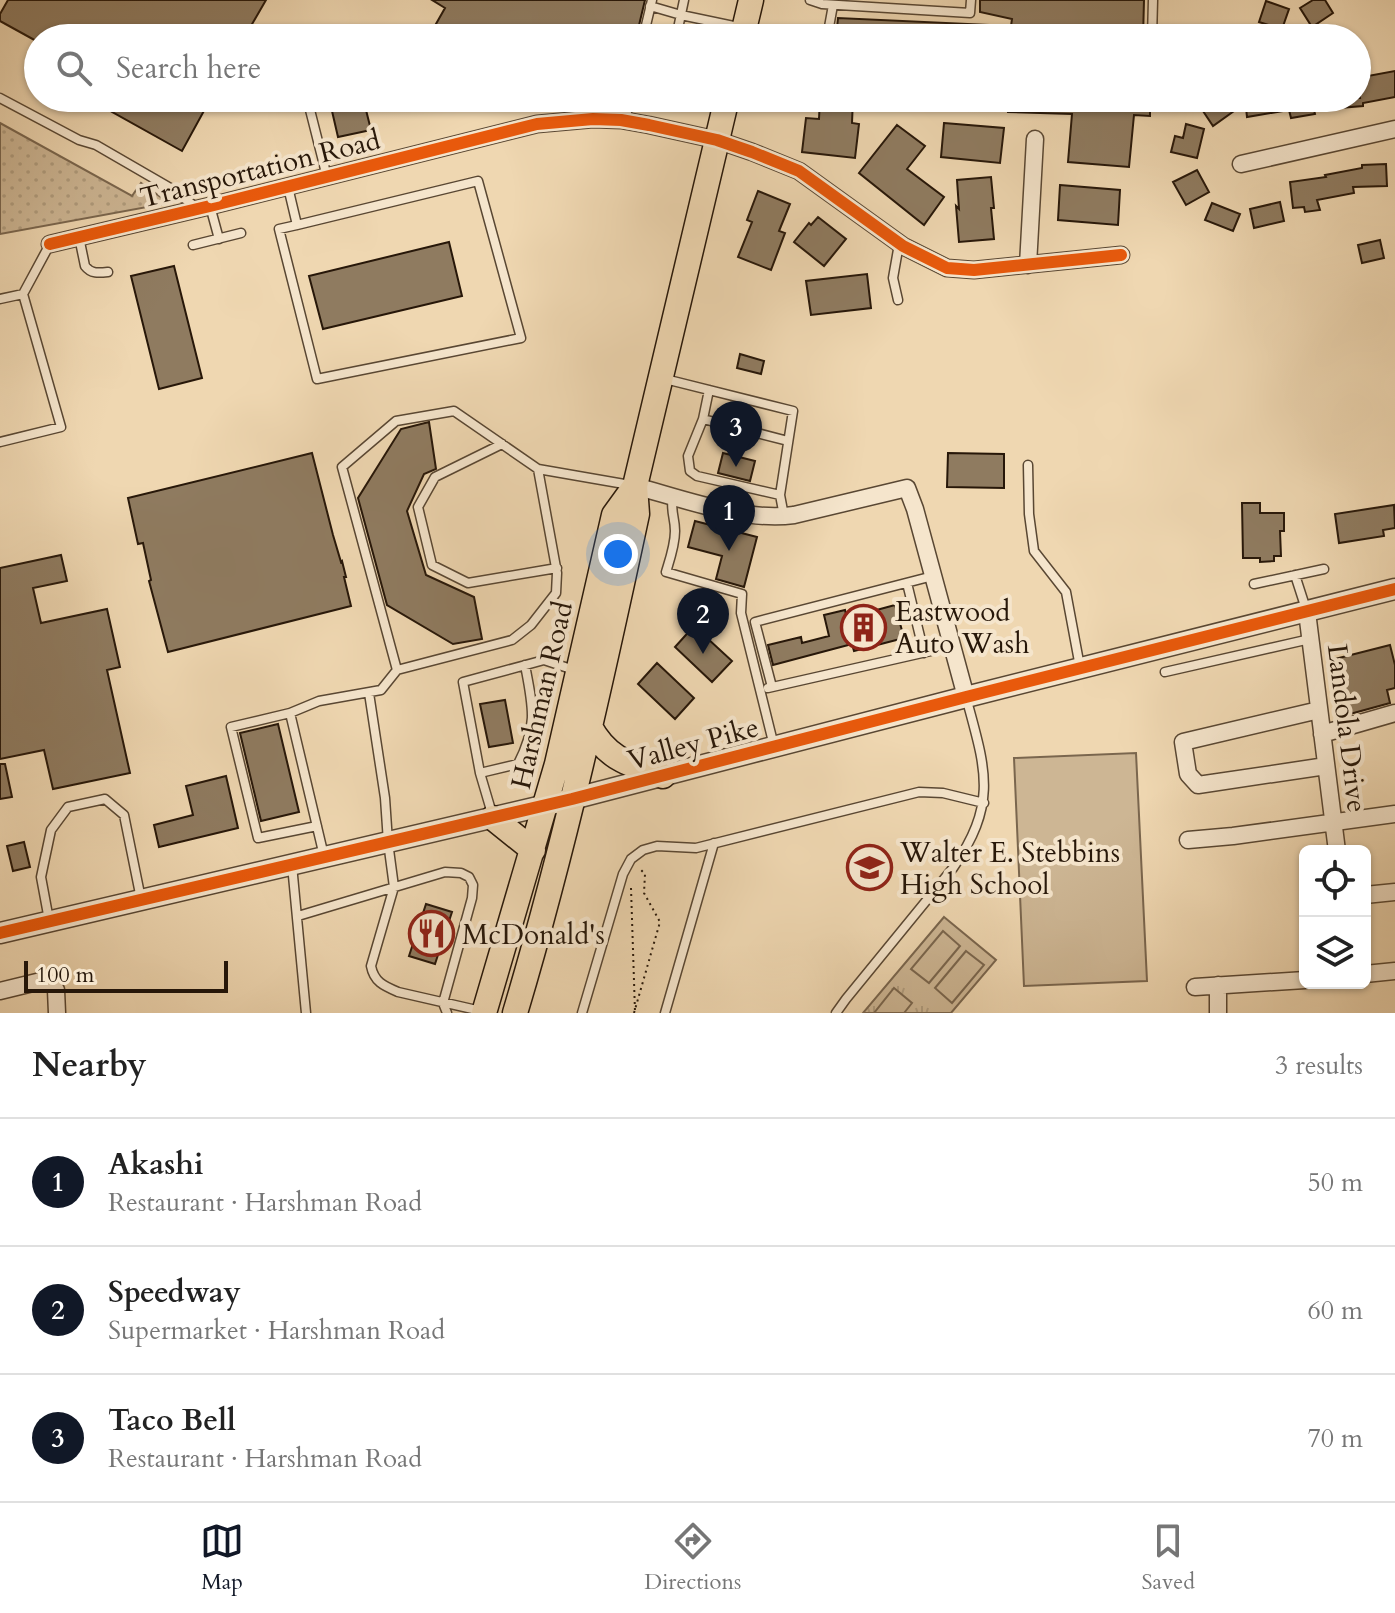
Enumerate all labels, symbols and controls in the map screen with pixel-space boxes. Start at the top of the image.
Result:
search box [24,24,1371,112]
icon: search [52,46,96,90]
text: Search here [116,48,261,89]
street label: Transportation Road [136,121,384,217]
pin: 3 [710,401,762,467]
pin: 1 [703,485,755,551]
your location [598,534,638,574]
pin: 2 [677,588,729,654]
place label: Eastwood Auto Wash [895,593,1030,663]
street label: Harshman Road [502,598,582,793]
building icon: Eastwood Auto Wash [840,603,888,651]
street label: Landola Drive [1318,642,1376,815]
street label: Valley Pike [624,708,763,780]
place label: Walter E. Stebbins High School [899,834,1120,904]
school or university icon: Walter E. Stebbins High School [845,844,893,892]
map controls [1299,845,1371,989]
button: locate [1299,845,1371,917]
restaurant icon: McDonald's [407,910,455,958]
place label: McDonald's [462,916,605,954]
button: layers [1299,917,1371,989]
scale bar [24,957,228,993]
text: 100 m [36,960,94,990]
text: Nearby [32,1042,147,1088]
text: 3 results [1275,1048,1363,1083]
text: Akashi [108,1144,204,1185]
text: 1 [51,1165,65,1200]
text: 50 m [1307,1165,1363,1200]
text: Restaurant · Harshman Road [108,1185,422,1220]
text: Speedway [108,1272,241,1313]
text: 2 [51,1293,65,1328]
text: 60 m [1307,1293,1363,1328]
text: Supermarket · Harshman Road [108,1313,445,1348]
text: Taco Bell [108,1400,236,1441]
text: 3 [51,1421,65,1456]
text: 70 m [1307,1421,1363,1456]
text: Restaurant · Harshman Road [108,1441,422,1476]
tab: Map [200,1519,244,1597]
tab: Directions [644,1519,741,1597]
tab: Saved [1142,1519,1195,1597]

